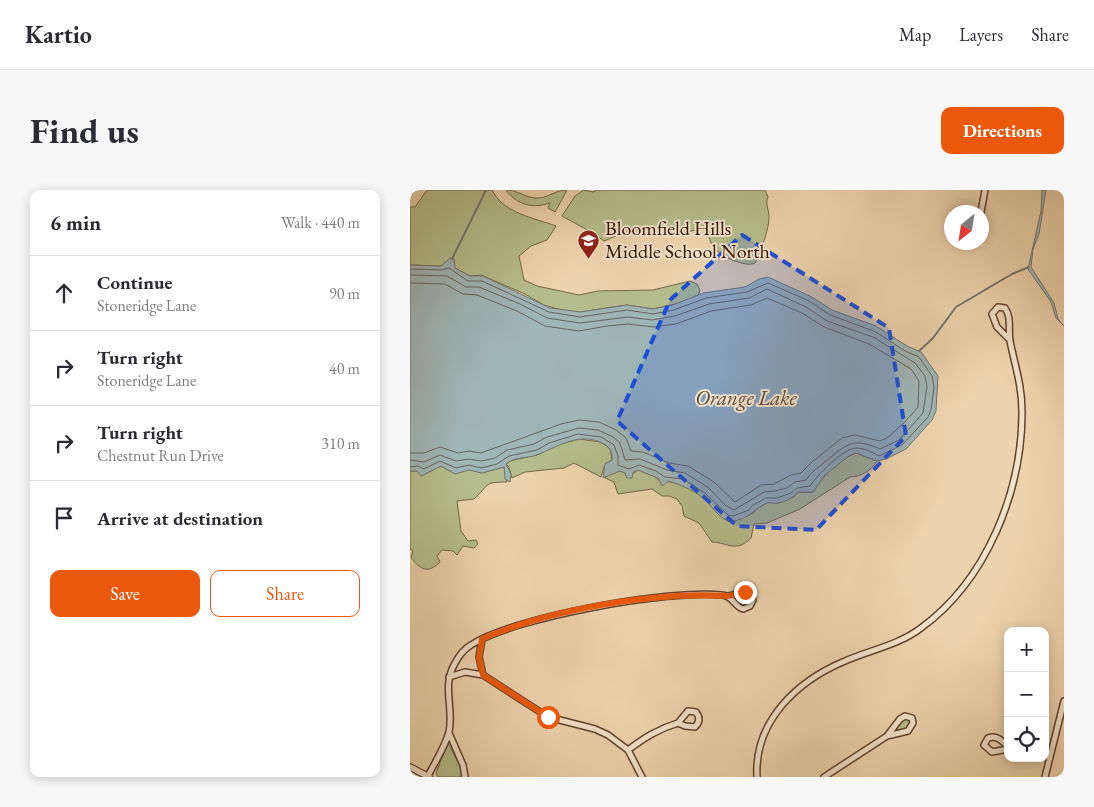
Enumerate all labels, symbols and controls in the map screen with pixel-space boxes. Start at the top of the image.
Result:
text: Kartio [25,19,92,50]
text: Map [899,23,931,46]
text: Layers [959,23,1003,46]
text: Share [1031,23,1069,46]
button: Directions [941,107,1064,154]
text: Find us [30,108,139,153]
north arrow [944,205,989,250]
text: 6 min [50,209,101,236]
text: Walk · 440 m [281,212,360,233]
place label: Bloomfield Hills Middle School North [605,215,770,264]
school or university icon: Bloomfield Hills Middle School North [577,228,601,259]
text: Continue [97,270,172,295]
icon: ahead [50,279,78,307]
text: 90 m [329,283,360,304]
text: Stoneridge Lane [97,295,196,316]
text: Turn right [97,345,183,370]
icon: right [50,354,78,382]
text: 40 m [329,358,360,379]
text: Stoneridge Lane [97,370,196,391]
water label: Orange Lake [695,384,798,411]
text: Turn right [97,420,183,445]
icon: right [50,429,78,457]
text: 310 m [321,433,360,454]
text: Chestnut Run Drive [97,445,224,466]
icon: arrive [50,504,78,532]
text: Arrive at destination [97,506,263,531]
button: Save [50,570,200,617]
button: Share [210,570,360,617]
route end [734,581,757,604]
map controls [1004,627,1049,762]
button: + [1004,627,1049,672]
button: − [1004,672,1049,717]
route start [537,706,560,729]
button: locate [1004,717,1049,762]

